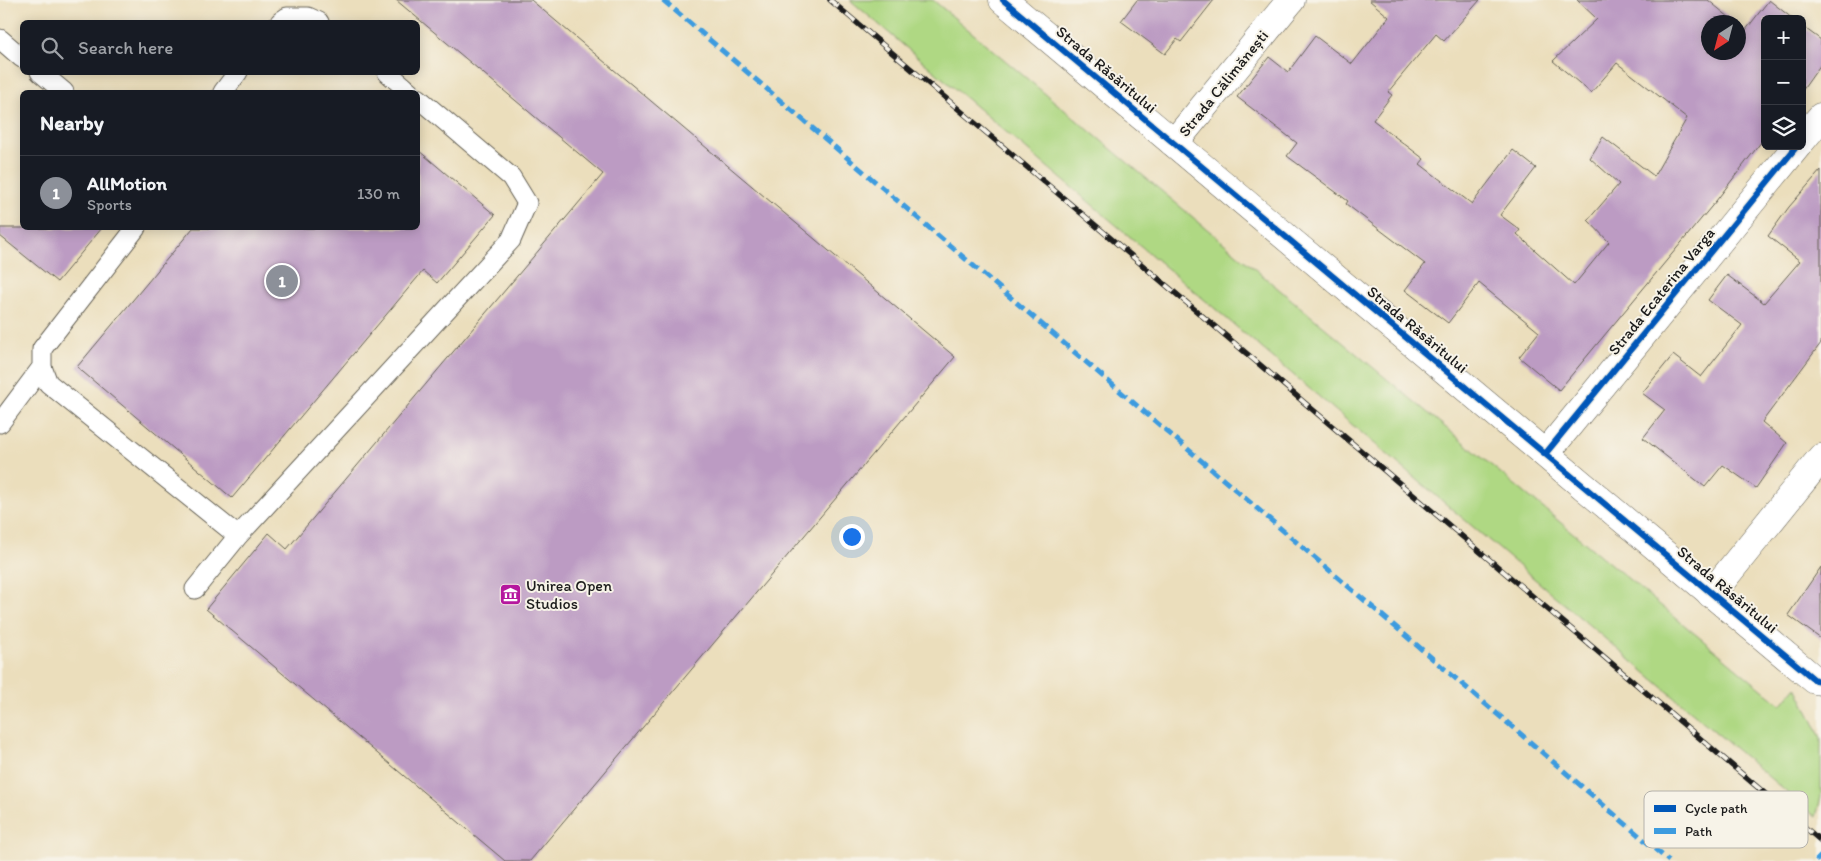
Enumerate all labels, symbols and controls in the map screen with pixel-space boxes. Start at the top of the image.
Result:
north arrow [1701,15,1746,60]
map controls [1761,15,1806,150]
button: + [1761,15,1806,60]
search box [20,20,420,75]
street label: Strada Răsăritului [1053,22,1161,117]
street label: Strada Călimănești [1174,26,1272,141]
icon: search [38,34,66,62]
text: Search here [78,36,173,59]
button: − [1761,60,1806,105]
button: layers [1761,105,1806,150]
text: Nearby [40,110,104,135]
text: AllMotion [87,172,167,195]
text: 1 [52,184,60,203]
text: 130 m [357,184,400,203]
text: Sports [87,195,132,214]
street label: Strada Ecaterina Varga [1604,224,1719,359]
pin: 1 [266,262,298,300]
street label: Strada Răsăritului [1364,282,1472,377]
your location [839,524,865,550]
street label: Strada Răsăritului [1674,542,1782,637]
place label: Unirea Open Studios [526,576,612,613]
museum icon: Unirea Open Studios [498,582,522,606]
legend [1644,791,1808,848]
text: Cycle path [1685,800,1748,817]
text: Path [1685,823,1712,840]

